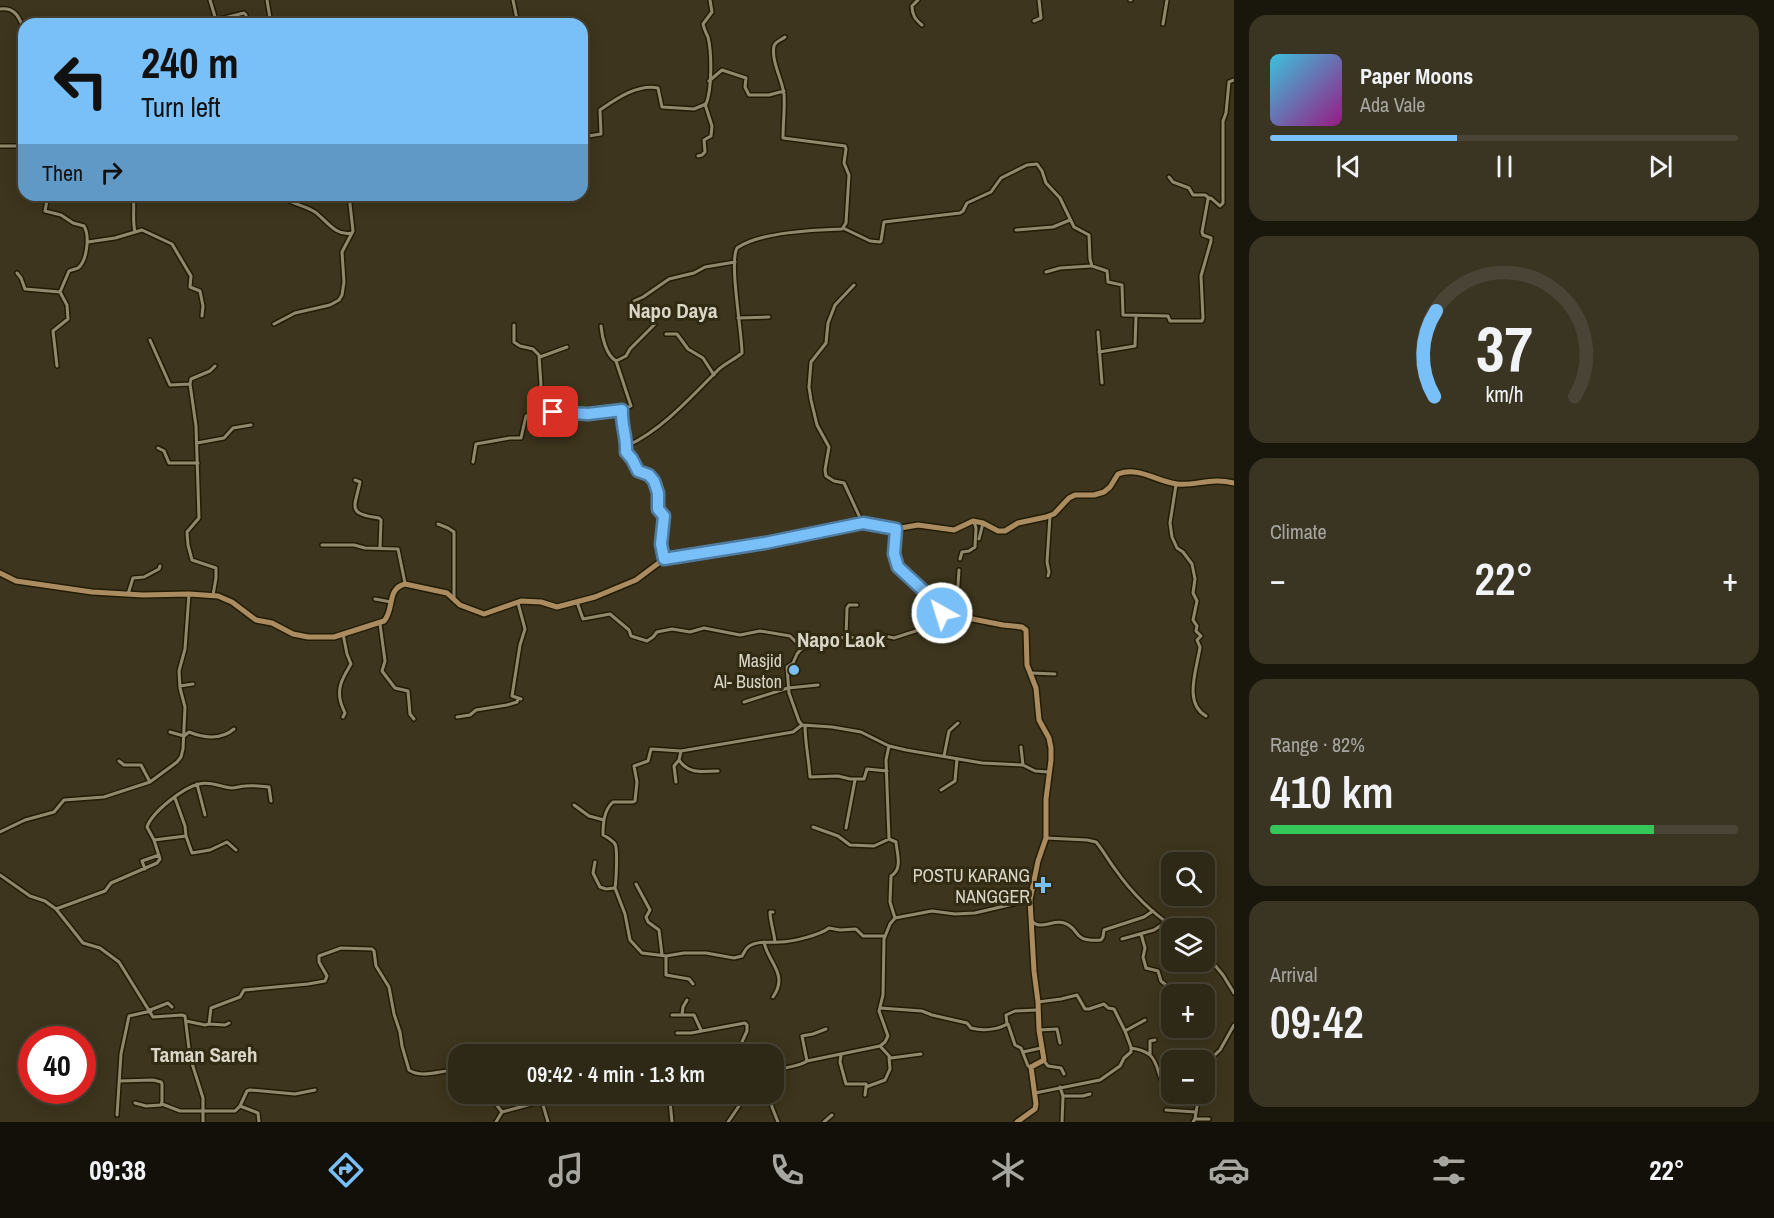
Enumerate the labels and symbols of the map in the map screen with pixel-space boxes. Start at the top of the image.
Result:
district label: Napo Daya [629,296,718,325]
pin [527,386,578,437]
position arrow [910,581,974,645]
district label: Napo Laok [797,625,885,654]
place label: Masjid Al- Buston [713,648,782,694]
marker: Masjid Al- Buston [787,663,801,677]
place label: POSTU KARANG NANGGER [913,863,1030,909]
marker: POSTU KARANG NANGGER [1034,876,1052,894]
speed limit sign: 40 [18,1026,96,1104]
district label: Taman Sareh [151,1040,257,1069]

